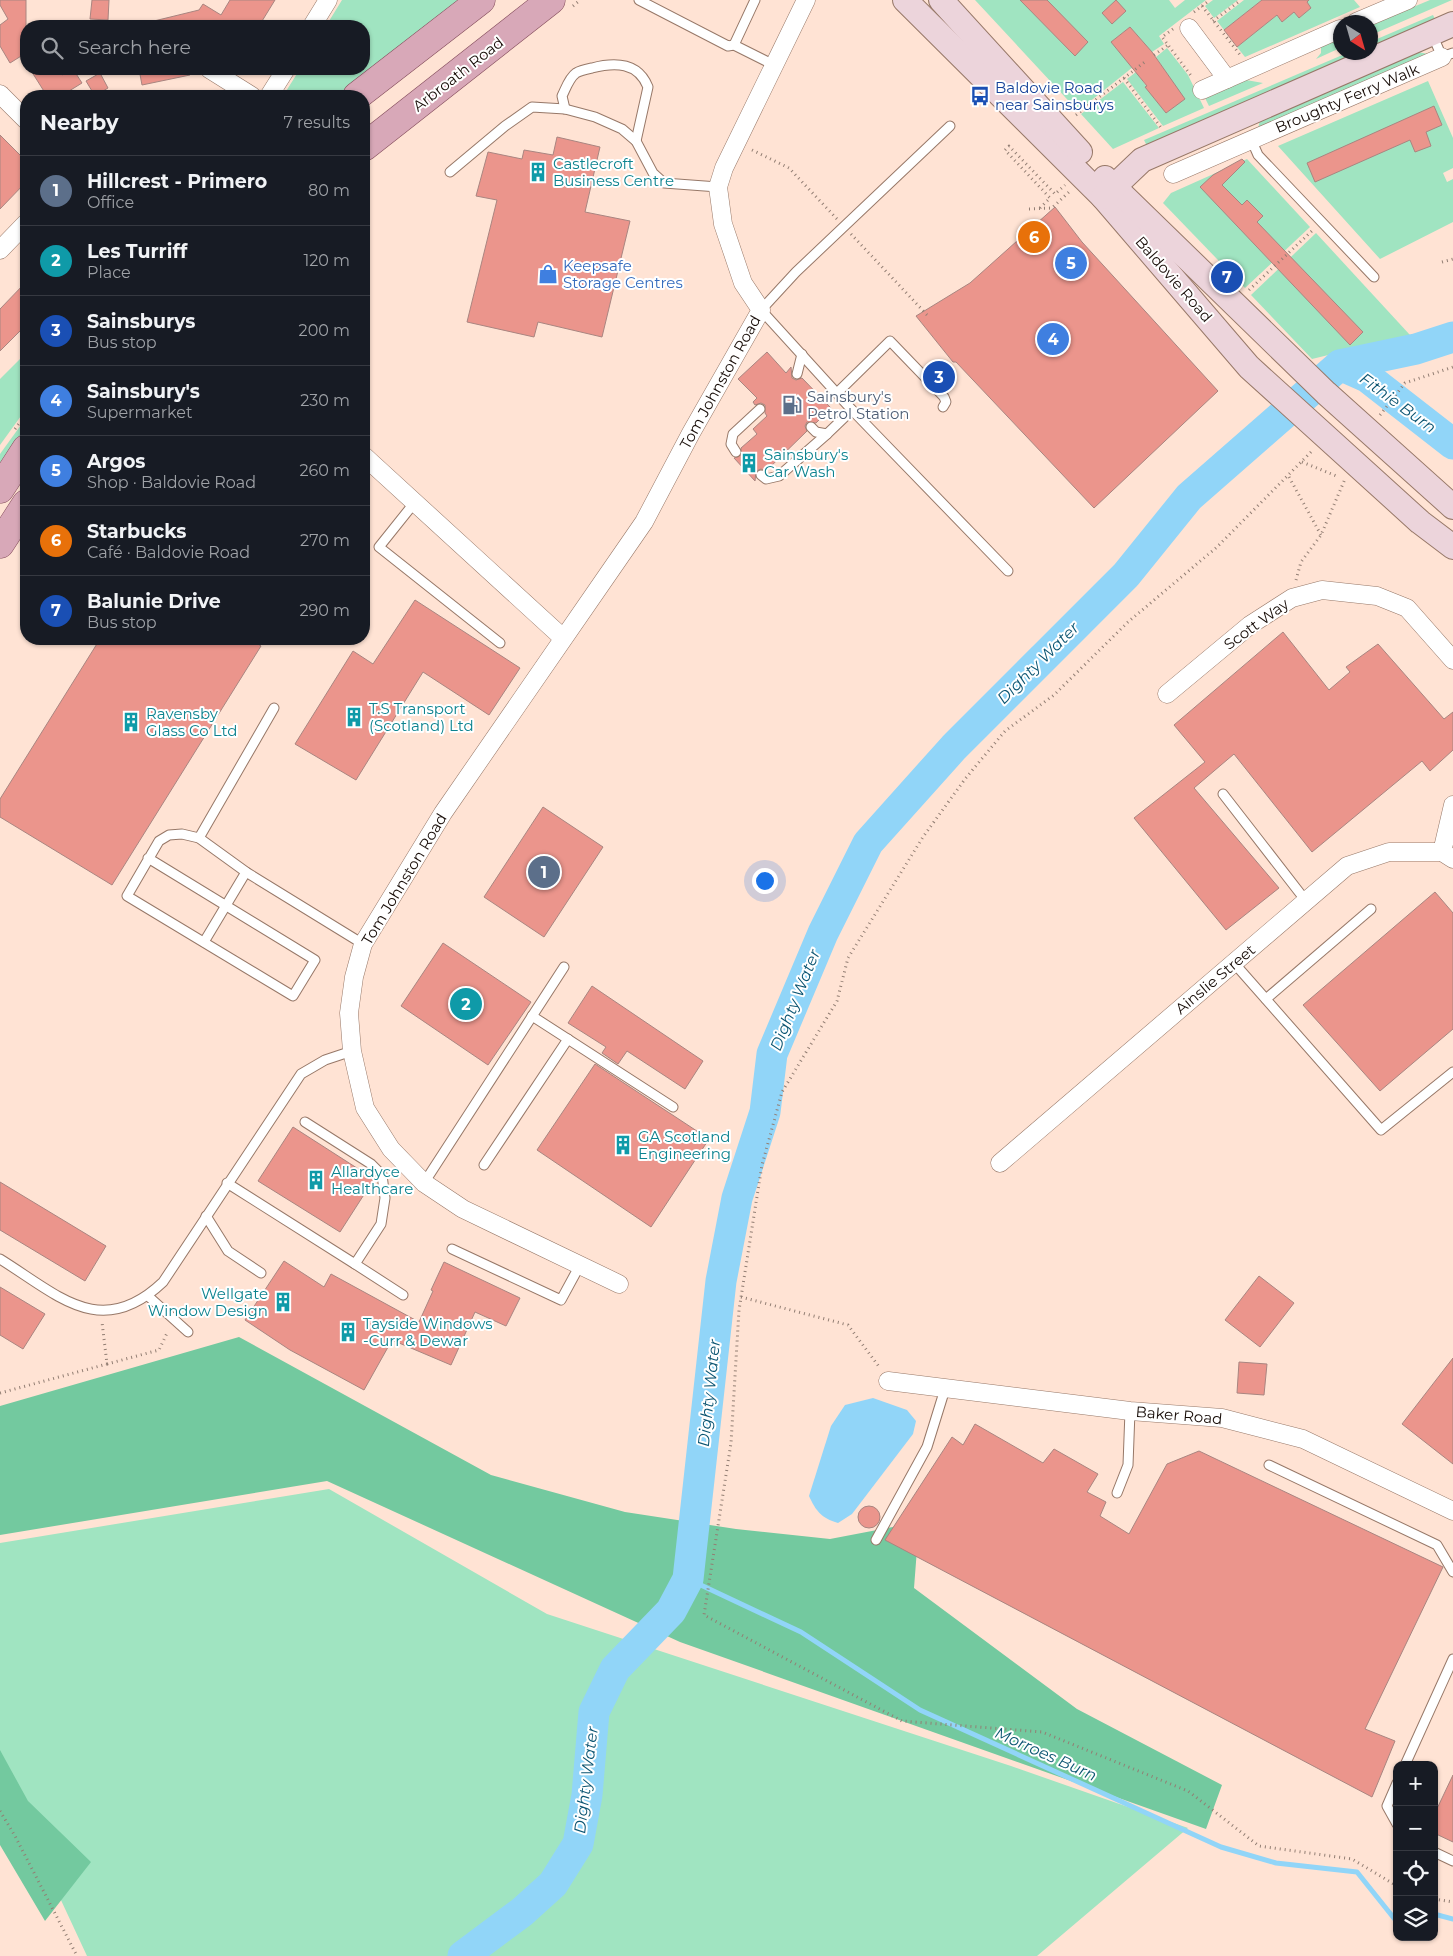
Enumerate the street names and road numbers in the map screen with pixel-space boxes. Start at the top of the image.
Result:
street label: Arbroath Road [409,33,507,115]
street label: Broughty Ferry Walk [1272,59,1422,137]
street label: Baldovie Road [1131,232,1217,326]
street label: Tom Johnston Road [675,312,765,452]
street label: Scott Way [1220,594,1293,654]
street label: Tom Johnston Road [357,810,451,948]
street label: Ainslie Street [1171,940,1259,1018]
street label: Baker Road [1135,1402,1223,1428]

